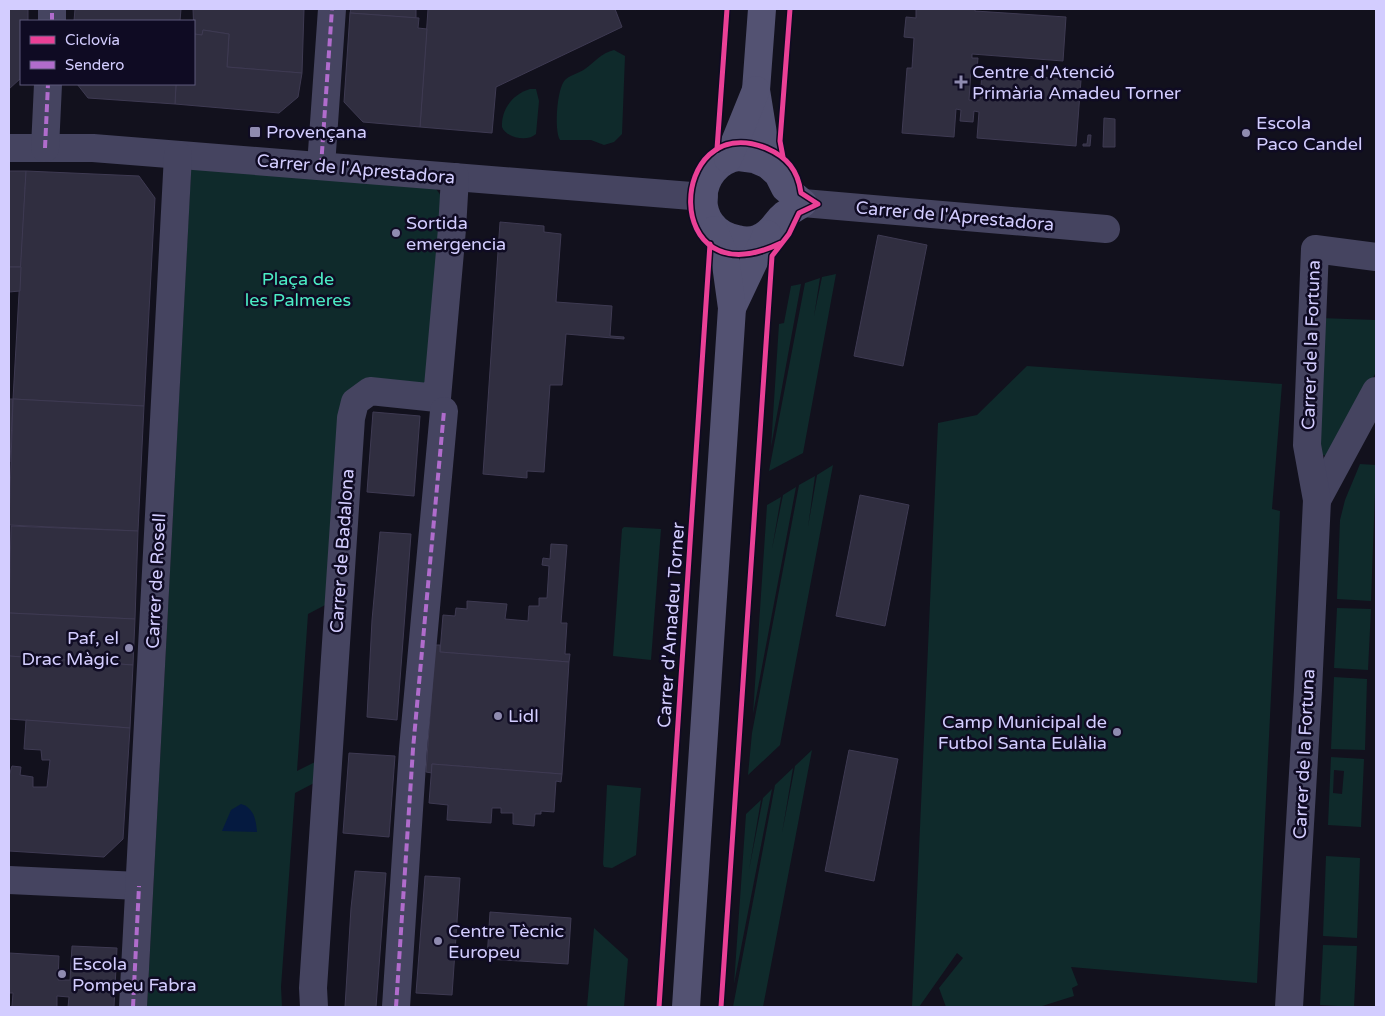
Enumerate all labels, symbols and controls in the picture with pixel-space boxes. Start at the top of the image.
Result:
legend [20,20,195,85]
text: Ciclovía [65,31,120,49]
text: Sendero [65,56,124,74]
place label: Centre d'Atenció Primària Amadeu Torner [972,61,1181,104]
marker: Centre d'Atenció Primària Amadeu Torner [954,75,968,89]
place label: Escola Paco Candel [1256,112,1363,155]
place label: Provençana [266,121,367,143]
marker: Provençana [248,125,262,139]
marker: Escola Paco Candel [1240,127,1252,139]
street label: Carrer de l'Aprestadora [256,149,456,189]
street label: Carrer de l'Aprestadora [855,196,1055,236]
place label: Sortida emergencia [406,212,506,255]
marker: Sortida emergencia [390,227,402,239]
street label: Carrer de la Fortuna [1297,259,1325,431]
park label: Plaça de les Palmeres [245,268,351,311]
street label: Carrer de Badalona [325,468,359,634]
street label: Carrer de Rosell [141,513,171,649]
street label: Carrer d'Amadeu Torner [653,521,689,729]
place label: Paf, el Drac Màgic [21,627,119,670]
marker: Paf, el Drac Màgic [123,642,135,654]
street label: Carrer de la Fortuna [1289,668,1319,840]
place label: Lidl [508,705,539,727]
marker: Lidl [492,710,504,722]
place label: Camp Municipal de Futbol Santa Eulàlia [938,711,1107,754]
marker: Camp Municipal de Futbol Santa Eulàlia [1111,726,1123,738]
place label: Centre Tècnic Europeu [448,920,564,963]
marker: Centre Tècnic Europeu [432,935,444,947]
place label: Escola Pompeu Fabra [72,953,197,996]
marker: Escola Pompeu Fabra [56,968,68,980]

